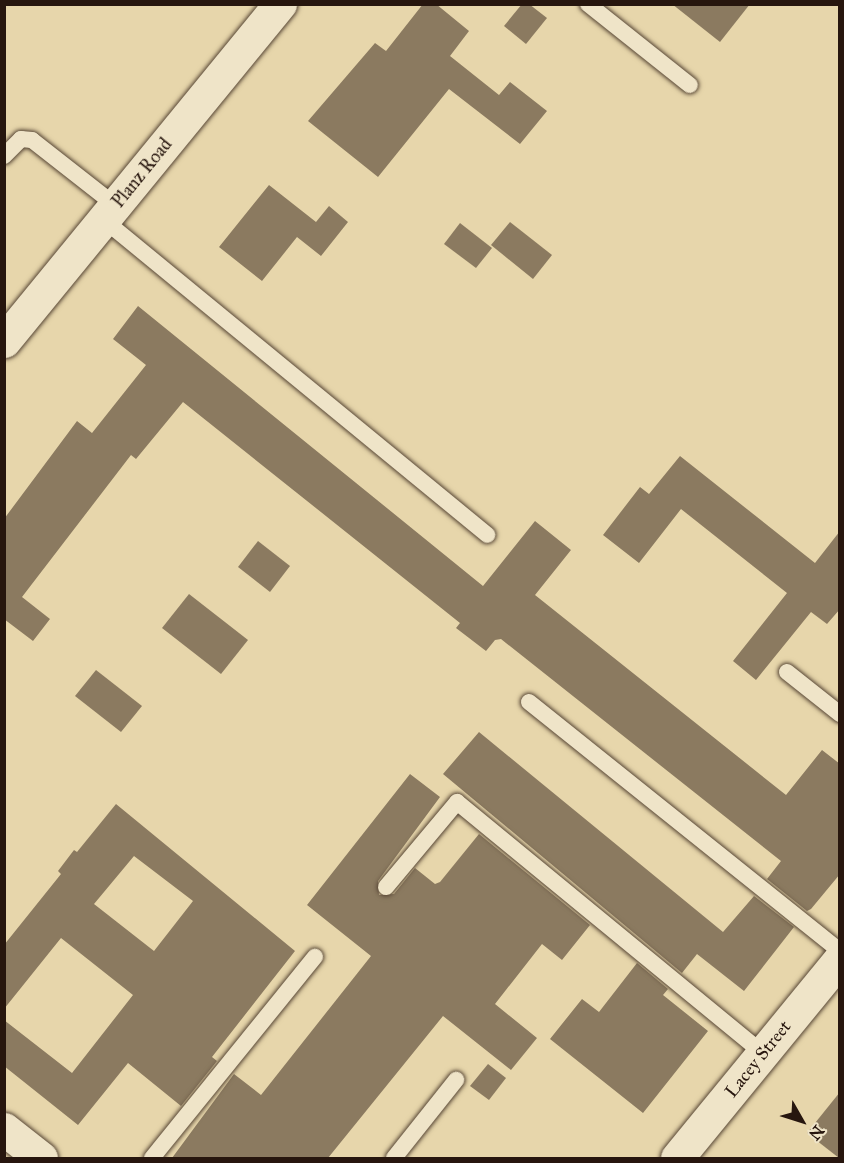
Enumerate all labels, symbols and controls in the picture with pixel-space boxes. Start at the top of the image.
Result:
street label: Planz Road [107,134,177,212]
street label: Lacey Street [720,1016,796,1102]
north arrow [772,1091,832,1151]
text: N [805,1121,828,1144]

